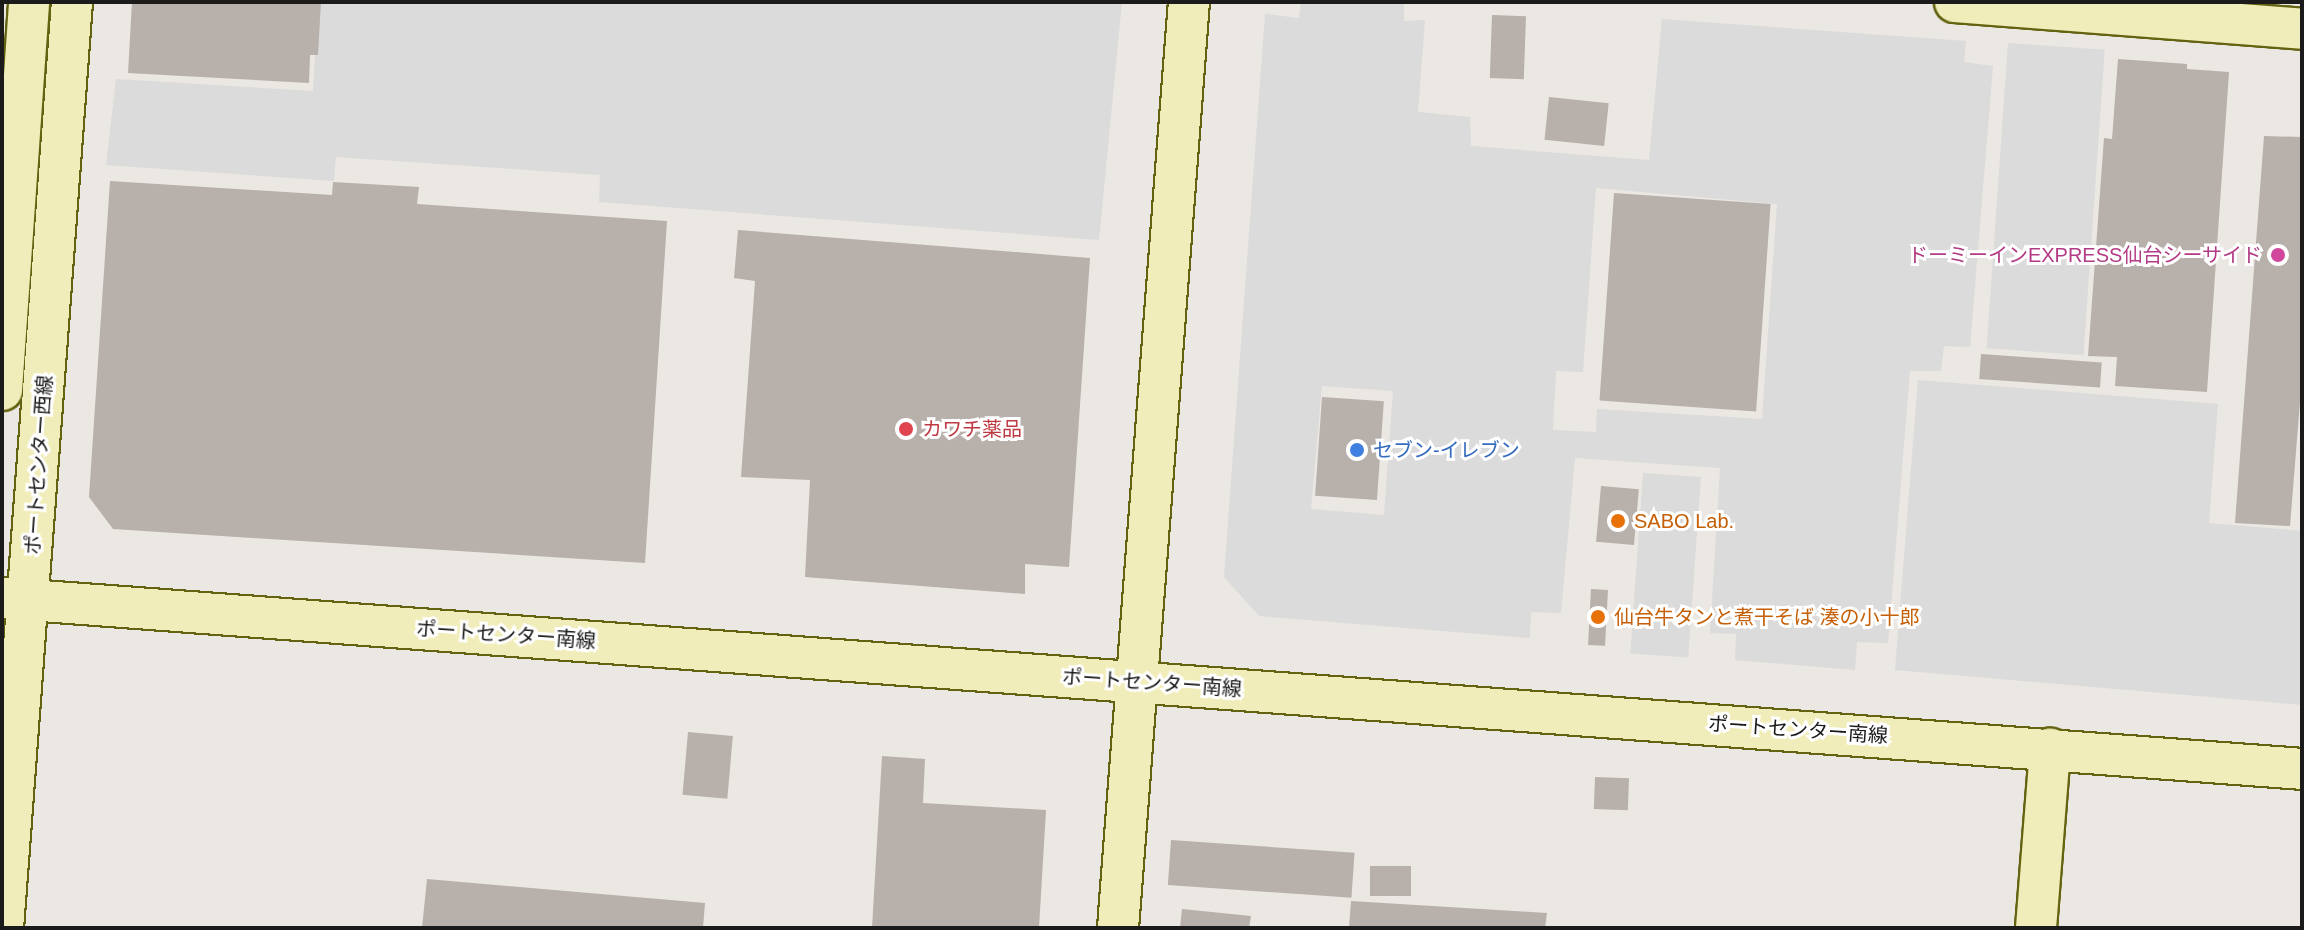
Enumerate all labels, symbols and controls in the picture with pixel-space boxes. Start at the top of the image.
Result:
place label: ドーミーインEXPRESS仙台シーサイド [1908,243,2262,267]
marker: ドーミーインEXPRESS仙台シーサイド [2269,246,2287,264]
street label: ポートセンター西線 [21,374,57,556]
place label: カワチ薬品 [922,417,1022,441]
marker: カワチ薬品 [897,420,915,438]
place label: セブン-イレブン [1373,438,1520,462]
marker: セブン-イレブン [1348,441,1366,459]
place label: SABO Lab. [1634,509,1734,533]
marker: SABO Lab. [1609,512,1627,530]
place label: 仙台牛タンと煮干そば 湊の小十郎 [1614,605,1920,629]
marker: 仙台牛タンと煮干そば 湊の小十郎 [1589,608,1607,626]
street label: ポートセンター南線 [415,617,597,653]
street label: ポートセンター南線 [1061,665,1243,701]
street label: ポートセンター南線 [1707,712,1889,748]

